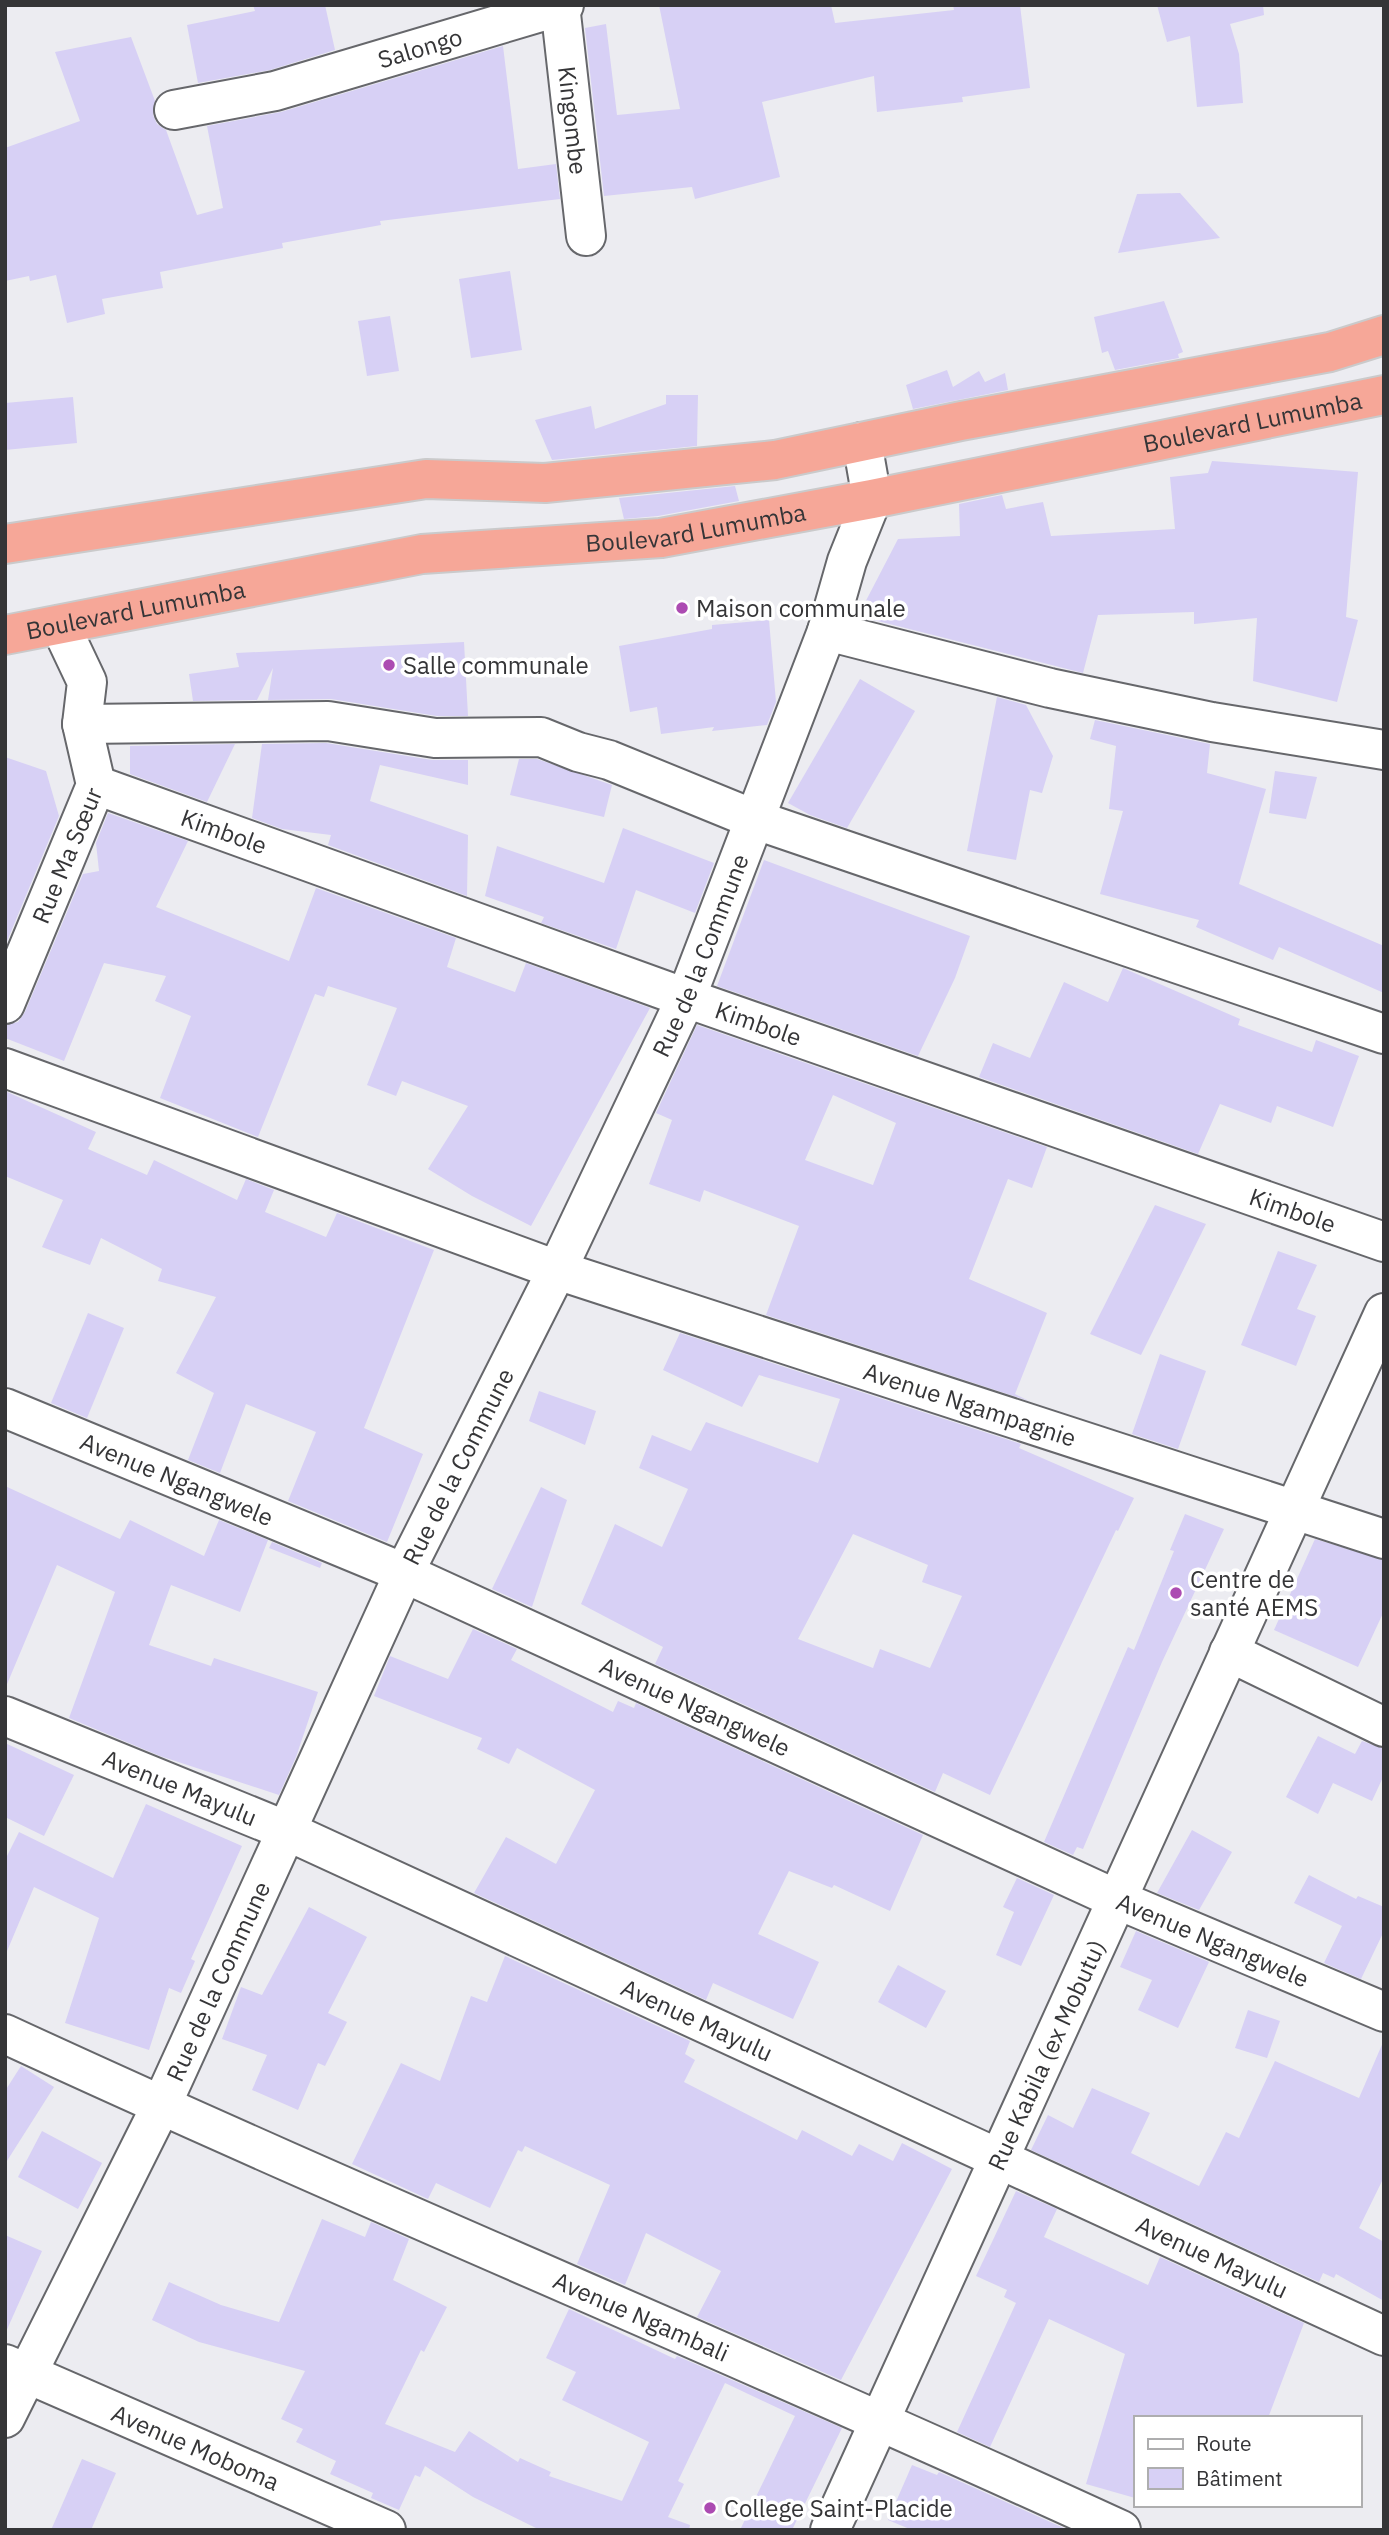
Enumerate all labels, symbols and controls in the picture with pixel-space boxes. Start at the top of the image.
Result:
street label: Salongo [374,20,466,76]
street label: Kingombe [551,64,595,176]
street label: Boulevard Lumumba [1140,384,1365,460]
street label: Boulevard Lumumba [584,496,809,559]
street label: Boulevard Lumumba [23,573,248,647]
place label: Maison communale [696,592,906,624]
marker: Maison communale [674,600,690,616]
place label: Salle communale [403,649,589,681]
marker: Salle communale [381,657,397,673]
street label: Rue Ma Sœur [24,782,109,928]
street label: Kimbole [177,801,271,861]
street label: Rue de la Commune [644,849,756,1062]
street label: Kimbole [711,993,806,1053]
street label: Kimbole [1245,1180,1340,1240]
street label: Avenue Ngampagnie [860,1355,1080,1454]
street label: Rue de la Commune [395,1363,521,1570]
street label: Avenue Ngangwele [76,1425,278,1533]
place label: Centre de santé AEMS [1190,1563,1318,1623]
marker: Centre de santé AEMS [1168,1585,1184,1601]
street label: Avenue Ngangwele [595,1649,795,1764]
street label: Avenue Mayulu [98,1742,262,1833]
street label: Rue de la Commune [158,1876,277,2086]
street label: Avenue Ngangwele [1112,1885,1314,1995]
street label: Rue Kabila (ex Mobutu) [980,1935,1113,2175]
street label: Avenue Mayulu [616,1971,778,2069]
street label: Avenue Mayulu [1131,2208,1293,2306]
street label: Avenue Ngambali [548,2264,734,2369]
street label: Avenue Moboma [107,2396,285,2498]
legend [1134,2416,1361,2507]
text: Route [1196,2429,1252,2457]
text: Bâtiment [1196,2464,1283,2492]
place label: College Saint-Placide [724,2492,953,2524]
marker: College Saint-Placide [702,2500,718,2516]

